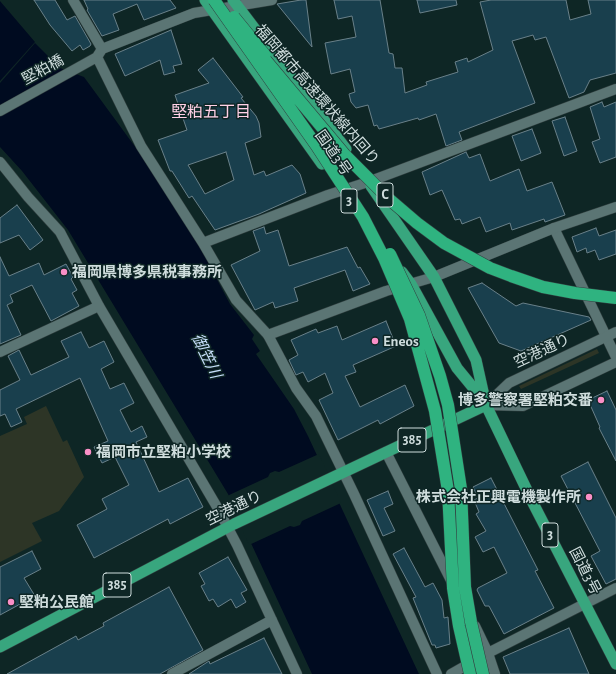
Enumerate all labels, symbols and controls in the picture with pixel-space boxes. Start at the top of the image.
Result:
street label: 福岡都市高速環状線内回り [251,21,383,169]
street label: 堅粕橋 [19,51,67,89]
district label: 堅粕五丁目 [171,102,251,122]
street label: 国道3号 [311,127,355,179]
road number: C [377,183,393,207]
road number: 3 [341,189,357,213]
place label: 福岡県博多県税事務所 [72,263,222,281]
marker: 福岡県博多県税事務所 [59,267,69,277]
water label: 御笠川 [187,330,225,382]
street label: 空港通り [511,330,573,372]
place label: Eneos [383,332,419,350]
marker: Eneos [370,336,380,346]
place label: 博多警察署堅粕交番 [458,391,593,409]
marker: 博多警察署堅粕交番 [596,395,606,405]
road number: 385 [398,428,426,452]
place label: 福岡市立堅粕小学校 [96,443,231,461]
marker: 福岡市立堅粕小学校 [83,447,93,457]
street label: 空港通り [203,487,265,529]
place label: 株式会社正興電機製作所 [416,488,581,506]
marker: 株式会社正興電機製作所 [584,492,594,502]
road number: 3 [542,523,558,547]
street label: 国道3号 [565,544,605,598]
road number: 385 [103,573,131,597]
place label: 堅粕公民館 [19,593,94,611]
marker: 堅粕公民館 [6,597,16,607]

